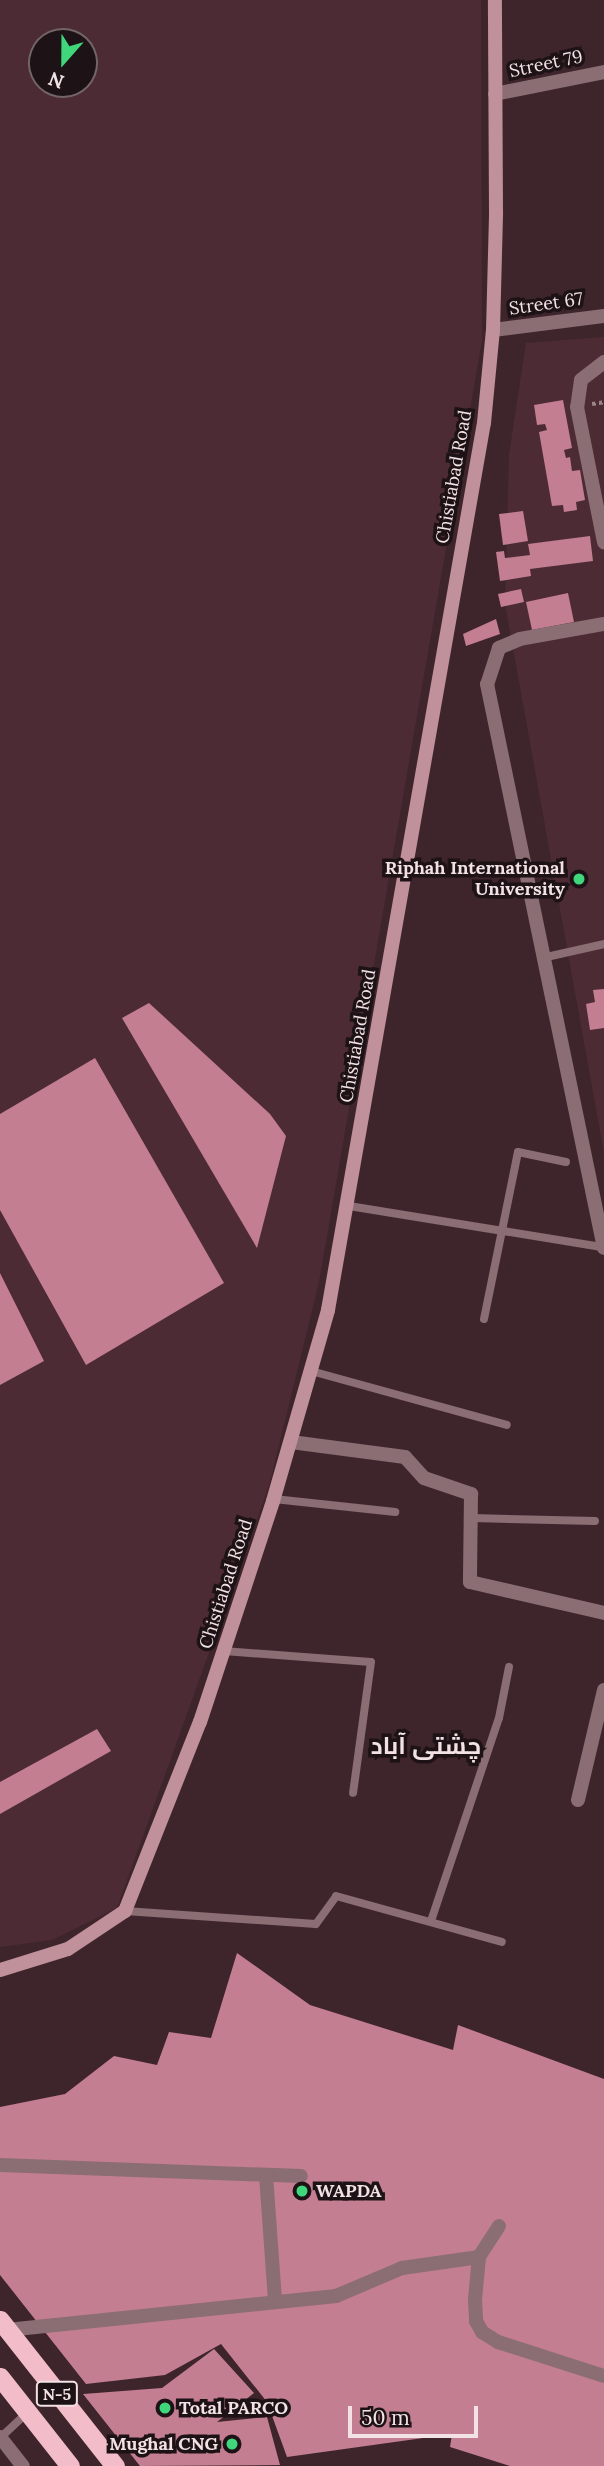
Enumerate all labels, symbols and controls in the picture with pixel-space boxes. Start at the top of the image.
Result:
north arrow [28,28,98,98]
street label: Street 79 [507,46,585,82]
text: N [45,67,67,95]
street label: Street 67 [508,288,584,320]
street label: Chistiabad Road [432,409,476,545]
place label: Riphah International University [385,858,565,900]
marker: Riphah International University [571,871,587,887]
street label: Chistiabad Road [336,968,380,1104]
street label: Chistiabad Road [195,1516,257,1652]
district label: چشتی آباد [371,1732,481,1760]
place label: WAPDA [316,2180,382,2202]
marker: WAPDA [294,2183,310,2199]
road number: N-5 [34,2382,80,2406]
scale bar [352,2392,482,2436]
place label: Total PARCO [179,2397,288,2419]
marker: Total PARCO [157,2400,173,2416]
text: 50 m [361,2404,410,2431]
place label: Mughal CNG [109,2433,218,2455]
marker: Mughal CNG [224,2436,240,2452]

